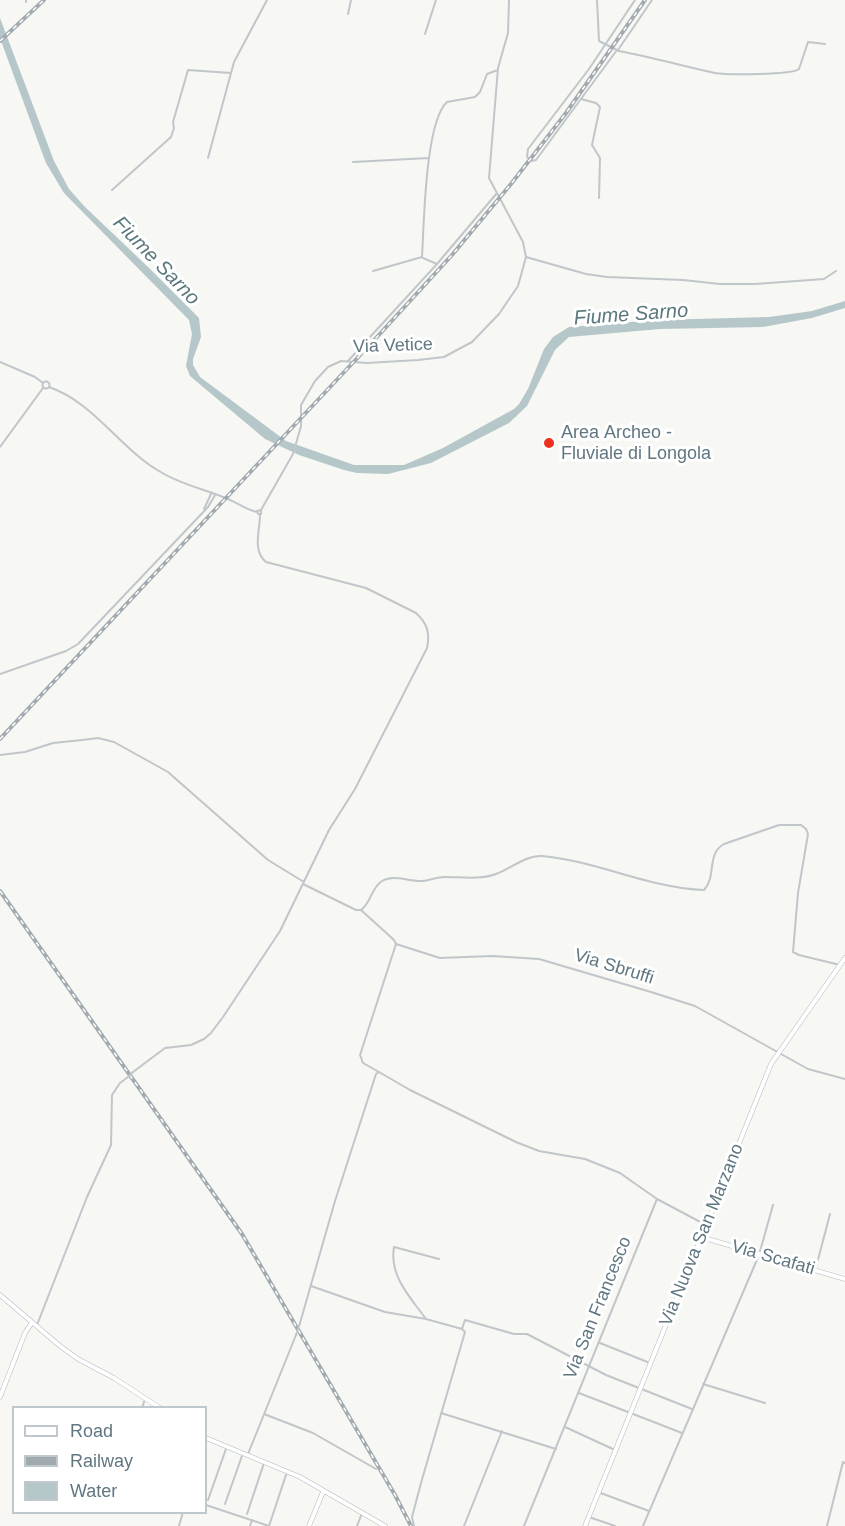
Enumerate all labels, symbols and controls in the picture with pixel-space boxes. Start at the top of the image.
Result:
water label: Fiume Sarno [108,211,204,311]
water label: Fiume Sarno [573,299,689,331]
street label: Via Vetice [353,334,433,358]
place label: Area Archeo - Fluviale di Longola [561,422,711,464]
marker: Area Archeo - Fluviale di Longola [542,436,556,450]
street label: Via Sbruffi [571,945,657,989]
street label: Via Nuova San Marzano [656,1141,748,1329]
street label: Via San Francesco [560,1234,636,1382]
street label: Via Scafati [729,1236,817,1280]
legend [12,1406,207,1514]
text: Road [70,1421,113,1441]
text: Railway [70,1451,133,1471]
text: Water [70,1481,117,1501]

